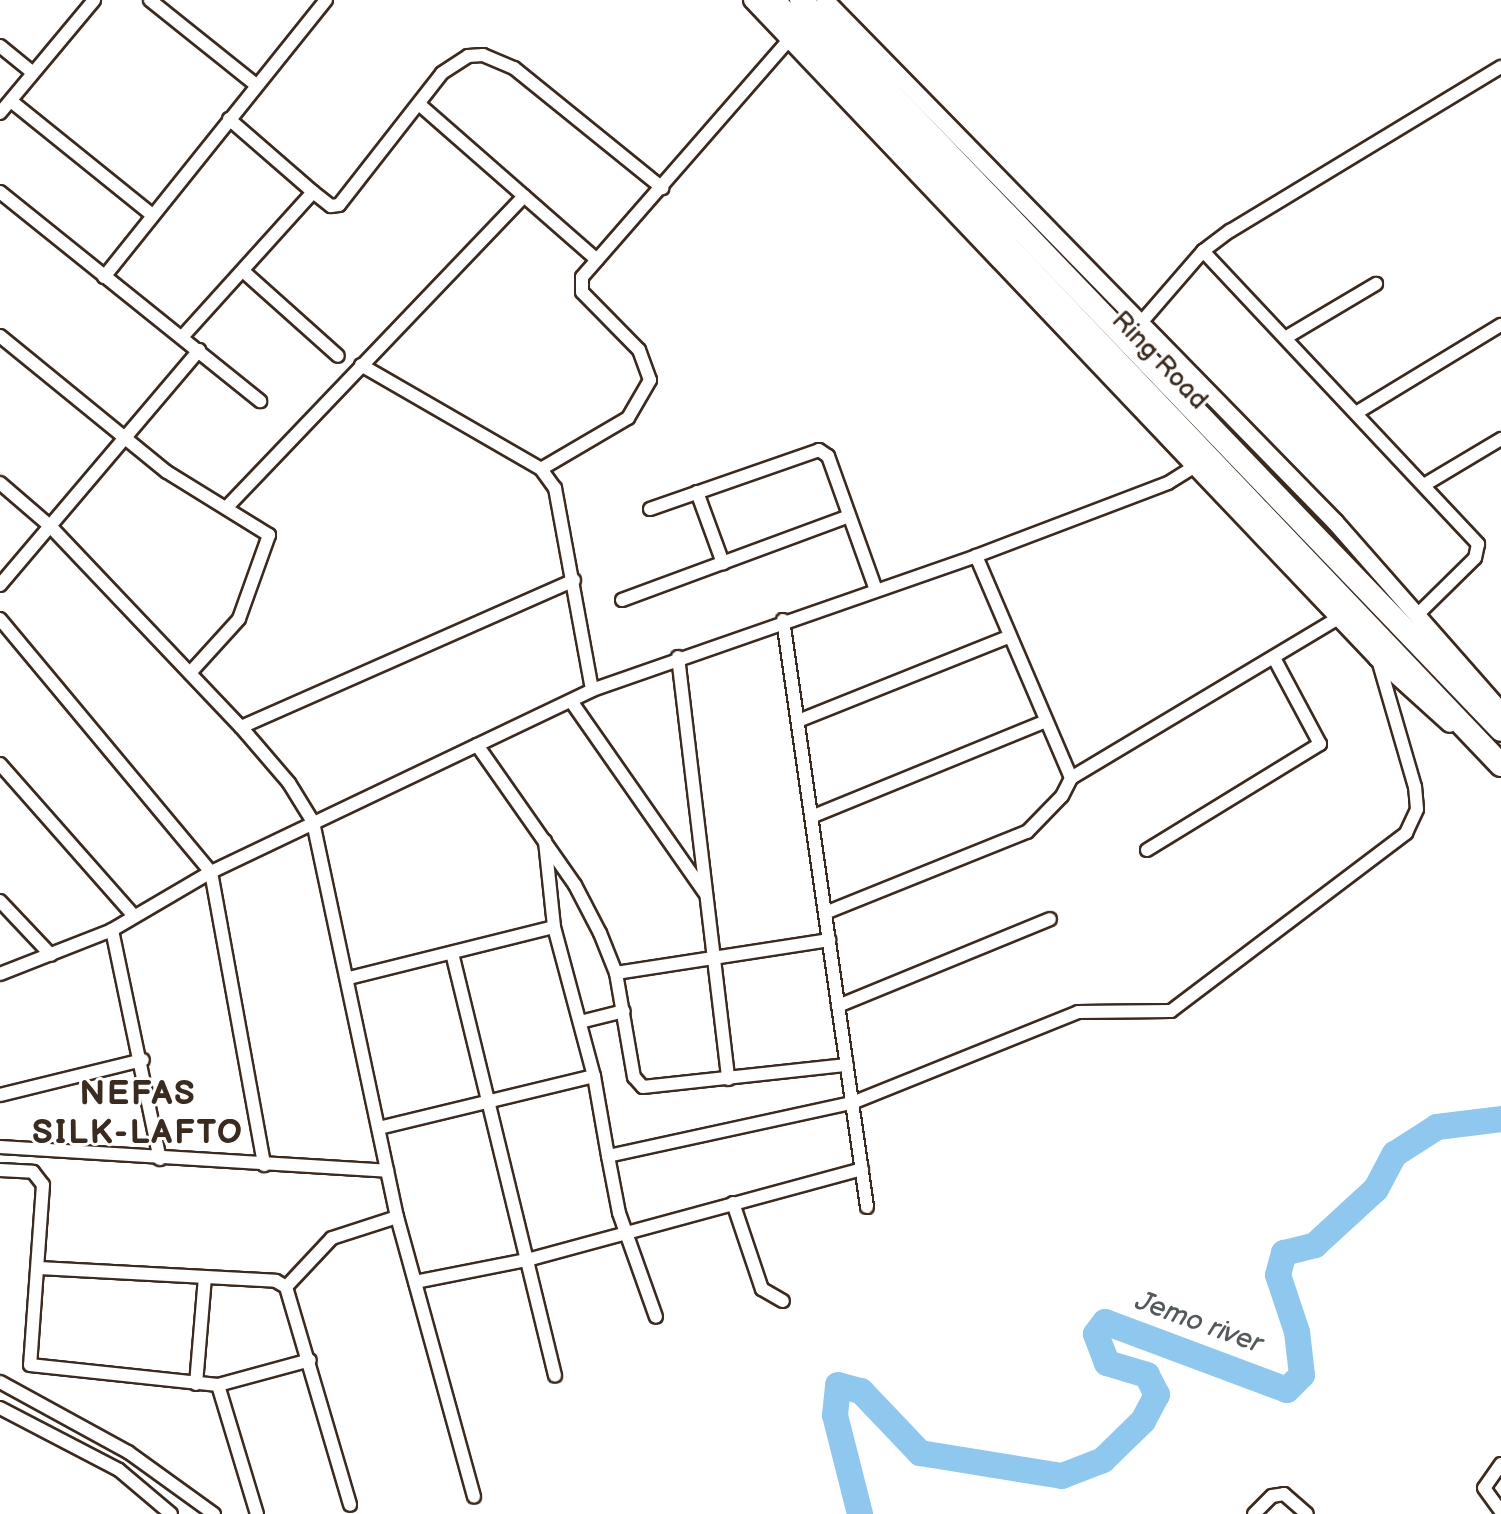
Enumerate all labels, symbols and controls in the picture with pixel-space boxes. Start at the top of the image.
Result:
street label: Ring Road [1105,306,1213,416]
district label: NEFAS SILK-LAFTO [32,1073,244,1152]
water label: Jemo river [1131,1285,1267,1361]

